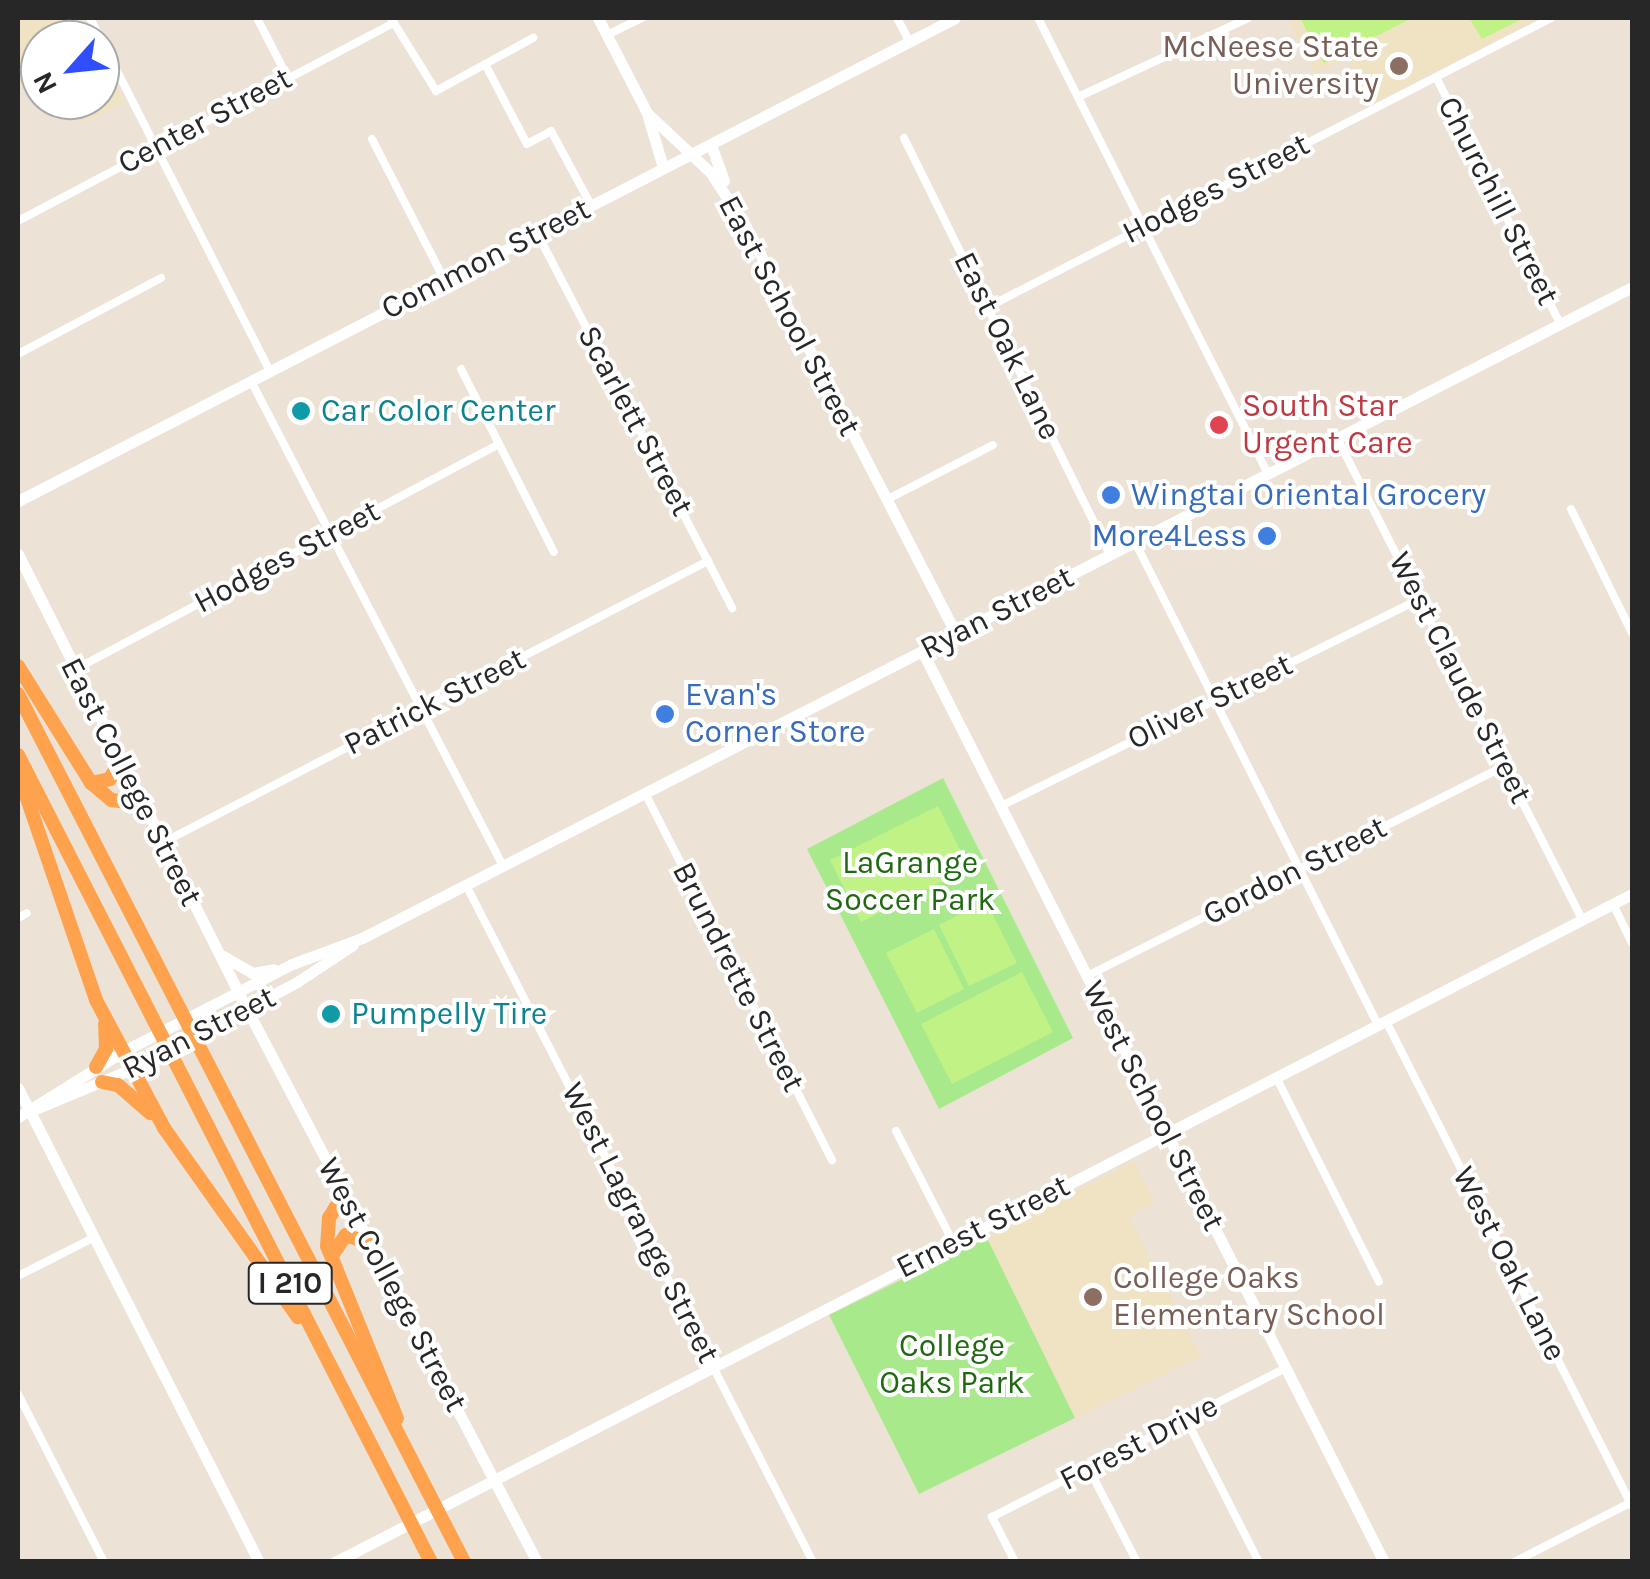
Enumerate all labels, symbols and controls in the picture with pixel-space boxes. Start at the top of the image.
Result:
north arrow [20,20,120,120]
place label: McNeese State University [1162,29,1379,104]
marker: McNeese State University [1388,55,1410,77]
street label: Center Street [112,59,298,183]
text: N [25,67,64,99]
street label: Churchill Street [1429,90,1567,312]
street label: Hodges Street [1116,125,1316,253]
street label: East School Street [709,189,869,443]
street label: Common Street [375,190,597,328]
street label: East Oak Lane [945,246,1069,446]
street label: Scarlett Street [569,319,701,523]
place label: South Star Urgent Care [1242,388,1413,463]
place label: Car Color Center [321,392,556,430]
marker: Car Color Center [290,400,312,422]
marker: South Star Urgent Care [1206,412,1232,438]
place label: Wingtai Oriental Grocery [1131,476,1486,514]
marker: Wingtai Oriental Grocery [1100,484,1122,506]
street label: Hodges Street [188,492,386,622]
place label: More4Less [1092,517,1247,555]
marker: More4Less [1256,525,1278,547]
street label: West Claude Street [1380,546,1540,810]
street label: Ryan Street [914,558,1080,668]
street label: Patrick Street [338,640,532,764]
street label: Oliver Street [1121,646,1299,758]
street label: East College Street [52,651,210,913]
place label: Evan's Corner Store [685,677,865,752]
marker: Evan's Corner Store [654,703,676,725]
street label: Gordon Street [1197,808,1393,934]
park label: LaGrange Soccer Park [825,845,995,920]
street label: Brundrette Street [663,856,813,1098]
street label: West School Street [1073,975,1233,1237]
street label: Ryan Street [116,978,282,1088]
place label: Pumpelly Tire [351,995,547,1033]
marker: Pumpelly Tire [320,1003,342,1025]
street label: West Lagrange Street [553,1076,727,1370]
street label: West College Street [309,1152,475,1418]
street label: West Oak Lane [1444,1161,1574,1367]
street label: Ernest Street [890,1167,1076,1287]
road number: I 210 [248,1258,332,1308]
place label: College Oaks Elementary School [1113,1260,1385,1335]
marker: College Oaks Elementary School [1082,1286,1104,1308]
park label: College Oaks Park [879,1328,1025,1403]
street label: Forest Drive [1053,1387,1225,1499]

